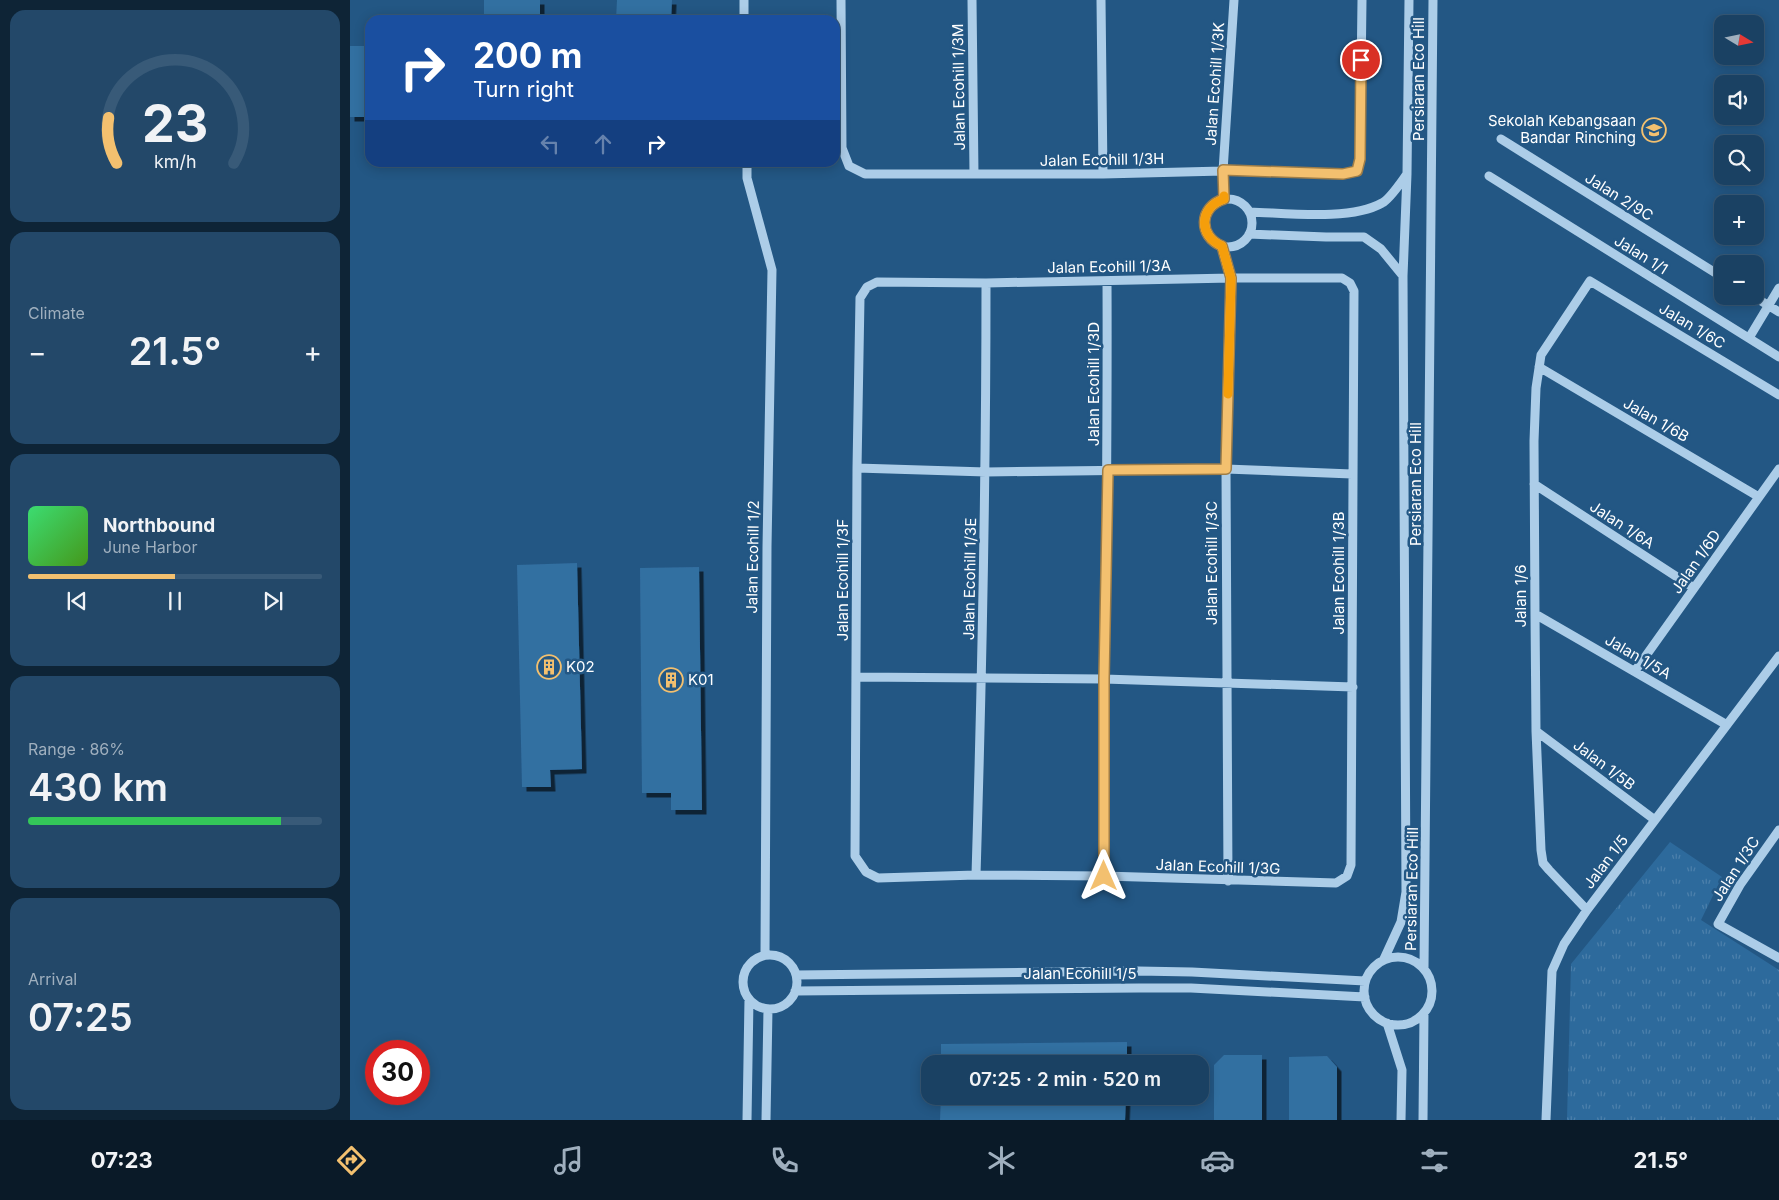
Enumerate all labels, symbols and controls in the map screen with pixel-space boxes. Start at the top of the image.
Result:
north arrow [1714,15,1764,65]
map controls [1714,15,1764,305]
street label: Persiaran Eco Hill [1409,17,1428,141]
street label: Jalan Ecohill 1/3K [1201,22,1228,146]
street label: Jalan Ecohill 1/3M [948,23,969,151]
text: 200 m [473,34,582,76]
icon: right [390,35,455,100]
pin [1340,39,1382,81]
icon: arrive [1347,46,1375,74]
button: sound [1714,75,1764,125]
text: Turn right [473,76,574,102]
text: 23 [142,92,208,155]
place label: Sekolah Kebangsaan Bandar Rinching [1488,111,1636,147]
school or university icon: Sekolah Kebangsaan Bandar Rinching [1641,117,1667,143]
icon: left [536,130,564,158]
icon: ahead [589,130,617,158]
icon: right [642,130,670,158]
button: search [1714,135,1764,185]
street label: Jalan Ecohill 1/3H [1040,149,1164,170]
text: km/h [154,151,196,172]
street label: Jalan 2/9C [1582,168,1657,225]
button: + [1714,195,1764,245]
street label: Jalan 1/1 [1611,231,1672,278]
button: − [1714,255,1764,305]
street label: Jalan Ecohill 1/3A [1047,256,1171,277]
street label: Jalan 1/6C [1656,298,1729,353]
text: Climate [28,303,85,323]
street label: Jalan Ecohill 1/3D [1084,322,1103,446]
text: 21.5° [129,328,221,374]
text: − [28,335,47,369]
text: + [303,335,322,369]
street label: Jalan 1/6B [1620,393,1693,446]
street label: Persiaran Eco Hill [1406,422,1425,546]
street label: Jalan 1/6A [1586,497,1658,553]
street label: Jalan Ecohill 1/2 [742,500,763,614]
street label: Jalan Ecohill 1/3C [1202,501,1221,625]
street label: Jalan Ecohill 1/3B [1329,511,1348,635]
text: Northbound [103,514,215,537]
street label: Jalan Ecohill 1/3E [959,518,980,640]
street label: Jalan Ecohill 1/3F [833,519,852,641]
street label: Jalan 1/6D [1667,526,1725,597]
text: June Harbor [103,537,197,557]
street label: Jalan 1/6 [1511,565,1530,627]
icon: previous [63,587,91,615]
icon: pause [161,587,189,615]
icon: next [259,587,287,615]
street label: Jalan 1/5A [1602,630,1675,683]
building icon: K02 [536,654,562,680]
place label: K02 [566,657,595,676]
building icon: K01 [658,667,684,693]
place label: K01 [688,670,714,689]
street label: Jalan 1/5B [1570,735,1639,794]
text: Range · 86% [28,739,125,759]
text: 430 km [28,764,168,810]
street label: Persiaran Eco Hill [1401,827,1422,951]
street label: Jalan 1/5 [1579,831,1632,892]
street label: Jalan 1/3C [1707,833,1764,905]
position arrow [1077,849,1129,901]
street label: Jalan Ecohill 1/3G [1155,855,1281,878]
street label: Jalan Ecohill 1/5 [1023,964,1137,983]
text: Arrival [28,969,77,989]
text: 07:25 [28,994,133,1040]
speed limit sign: 30 [365,1040,430,1105]
text: 07:25 · 2 min · 520 m [969,1068,1161,1091]
icon: directions [334,1143,369,1178]
icon: music [551,1143,586,1178]
icon: phone [767,1143,802,1178]
icon: climate [984,1143,1019,1178]
icon: car [1200,1143,1235,1178]
icon: filters [1417,1143,1452,1178]
text: 07:23 [91,1147,153,1173]
text: 21.5° [1634,1147,1688,1173]

